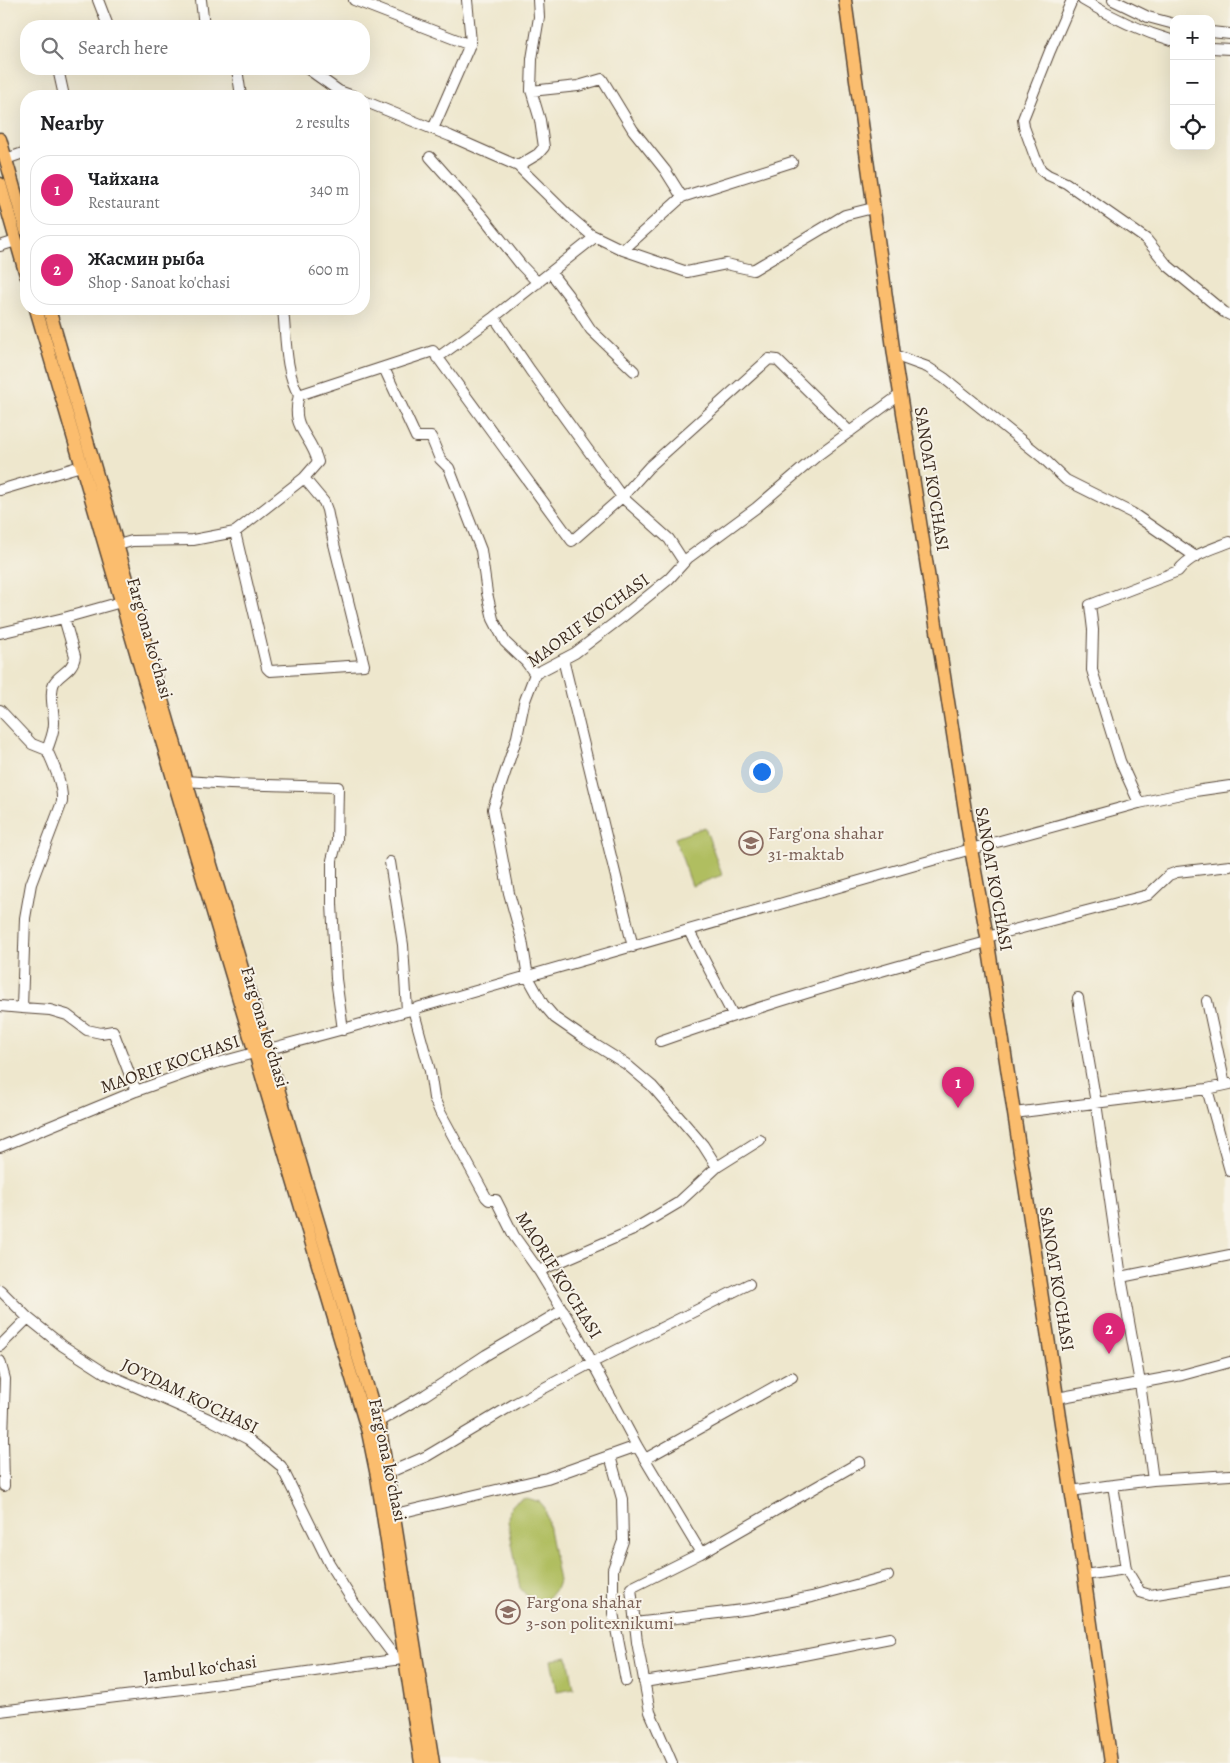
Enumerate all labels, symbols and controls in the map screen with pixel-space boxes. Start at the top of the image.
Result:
map controls [1170,15,1215,150]
button: + [1170,15,1215,60]
search box [20,20,370,75]
icon: search [38,34,66,62]
text: Search here [78,35,168,61]
button: − [1170,60,1215,105]
button: locate [1170,105,1215,150]
text: Nearby [40,109,103,137]
text: 2 results [295,112,350,134]
text: Чайхана [88,166,159,192]
text: 1 [54,179,60,201]
text: 340 m [310,179,349,201]
text: Restaurant [88,192,160,214]
text: Жасмин рыба [88,246,205,272]
text: 2 [53,259,61,281]
text: 600 m [308,259,349,281]
text: Shop · Sanoat ko'chasi [88,272,230,294]
street label: SANOAT KO'CHASI [909,405,955,553]
street label: MAORIF KO'CHASI [522,568,654,672]
street label: Fargʻona koʻchasi [121,574,179,702]
your location [749,759,775,785]
street label: SANOAT KO'CHASI [970,805,1018,953]
place label: Farg'ona shahar 31-maktab [768,821,884,866]
school or university icon: Farg'ona shahar 31-maktab [738,830,764,856]
street label: Fargʻona koʻchasi [235,964,295,1090]
street label: MAORIF KO'CHASI [97,1029,243,1099]
pin: 1 [942,1067,974,1108]
street label: SANOAT KO'CHASI [1034,1205,1080,1353]
street label: MAORIF KO'CHASI [510,1207,608,1343]
pin: 2 [1093,1313,1125,1354]
street label: JO'YDAM KO'CHASI [117,1352,263,1440]
street label: Fargʻona koʻchasi [363,1396,413,1524]
place label: Farg‘ona shahar 3-son politexnikumi [526,1590,674,1635]
school or university icon: Farg‘ona shahar 3-son politexnikumi [495,1599,521,1625]
street label: Jambul koʻchasi [142,1649,258,1689]

